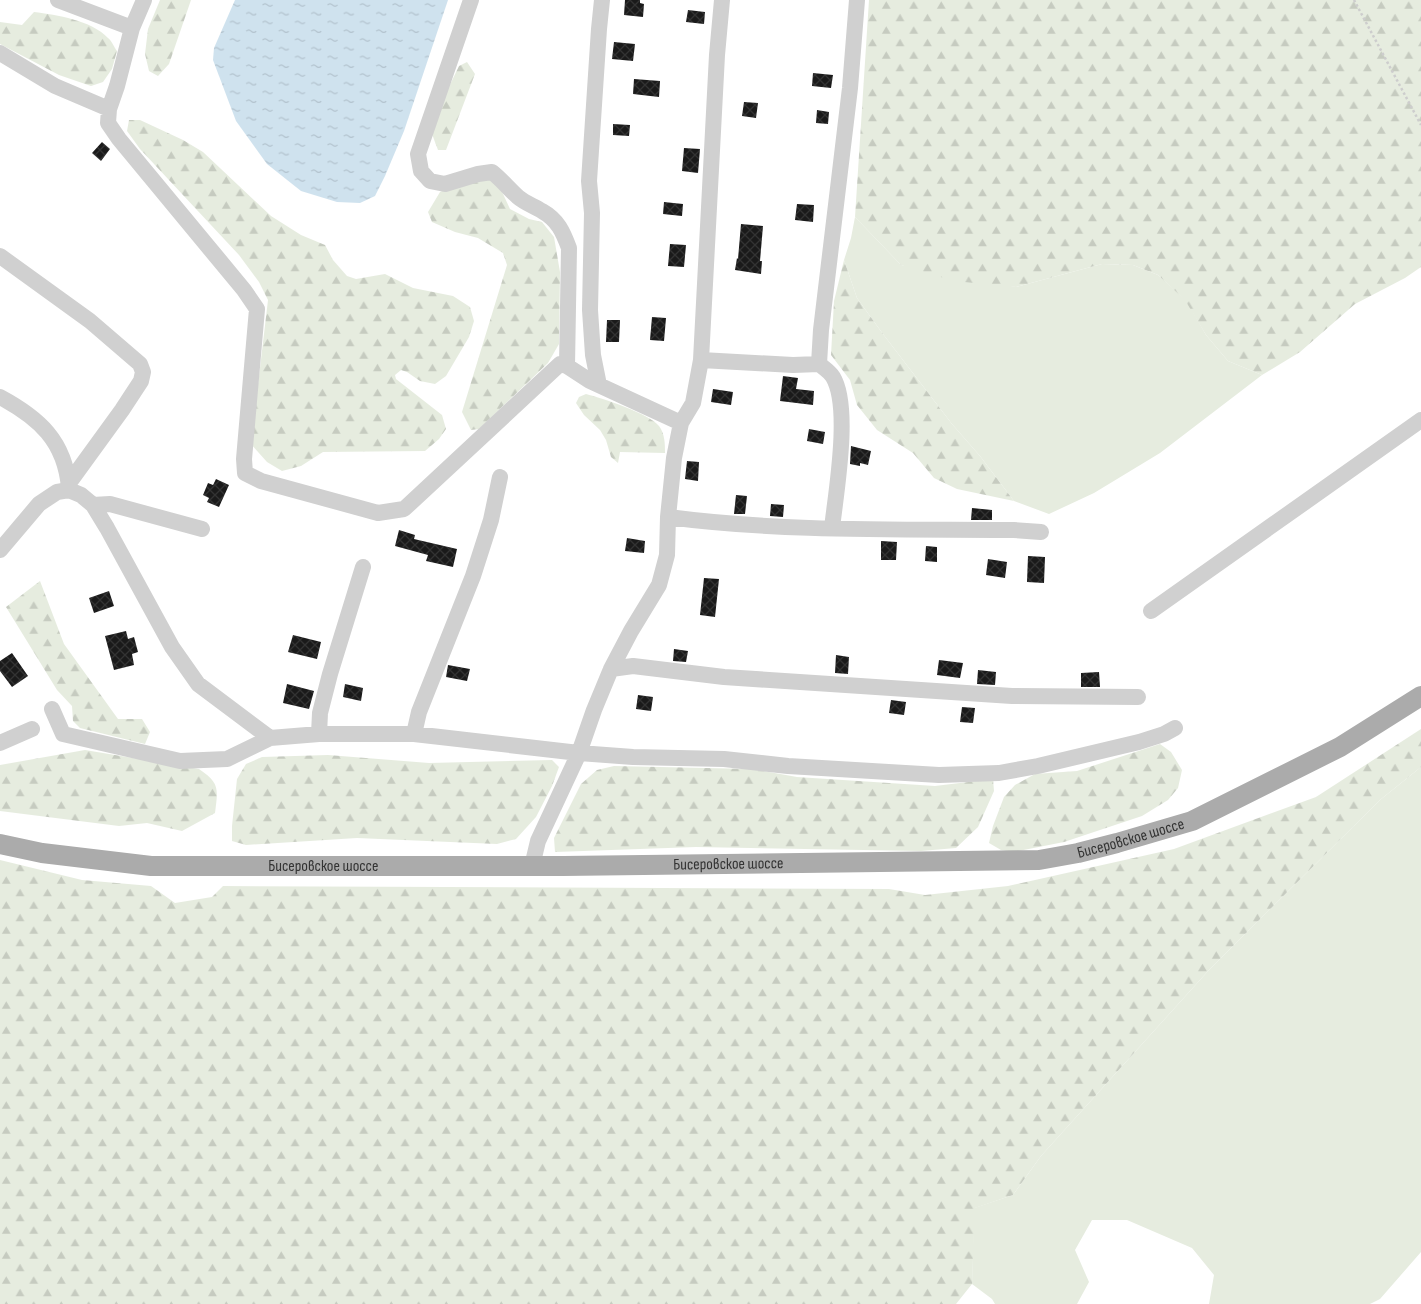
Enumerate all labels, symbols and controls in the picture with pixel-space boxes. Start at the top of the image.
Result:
street label: Бисеровское шоссе [1075,814,1186,862]
street label: Бисеровское шоссе [673,854,784,874]
street label: Бисеровское шоссе [268,857,378,876]

